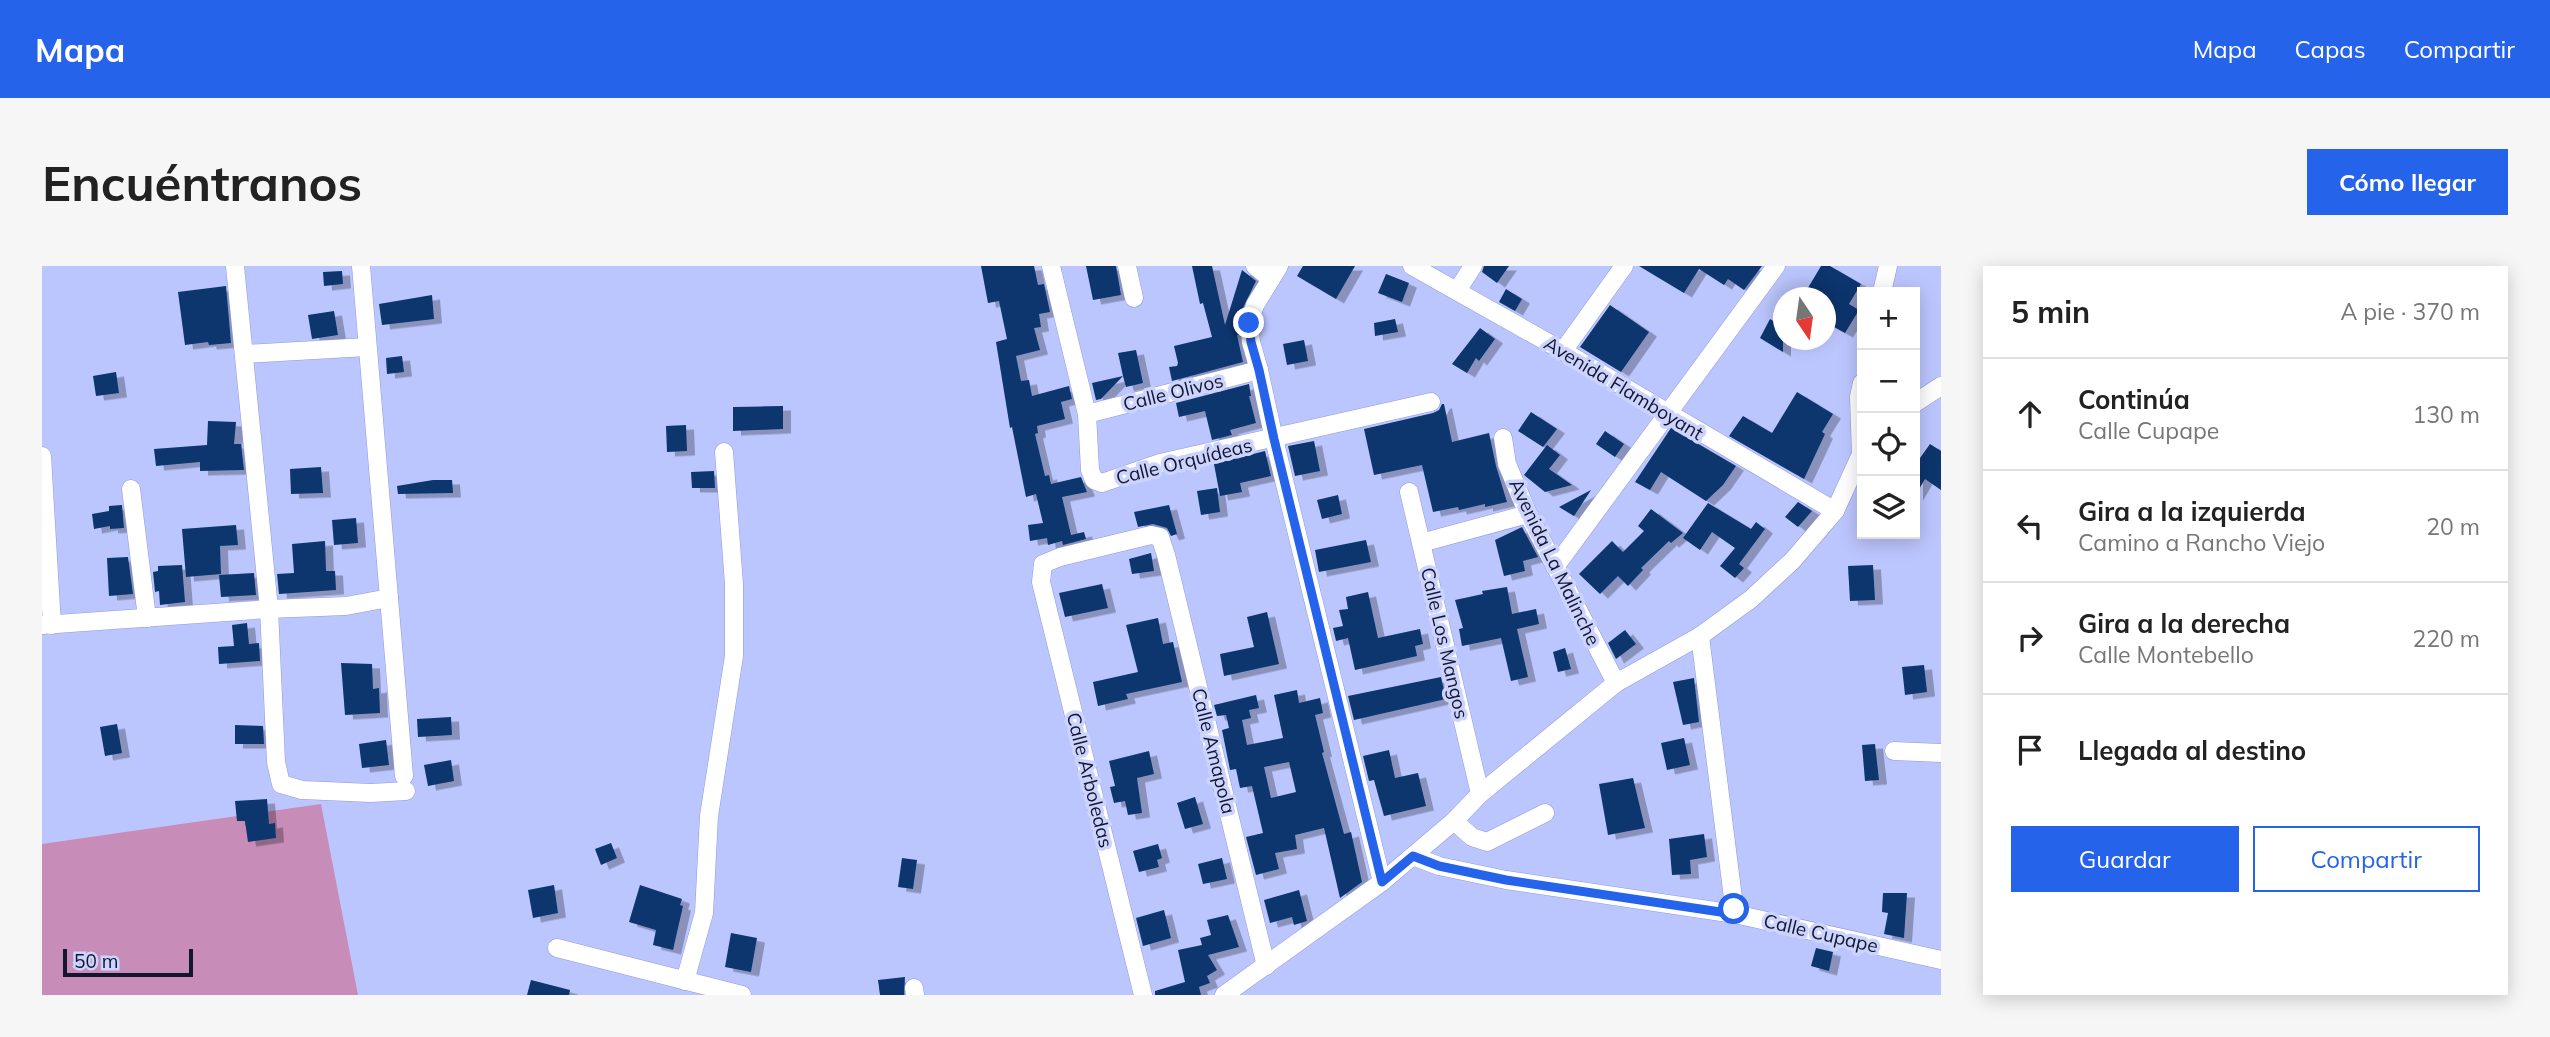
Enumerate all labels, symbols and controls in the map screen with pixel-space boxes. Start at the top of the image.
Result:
text: Mapa [35,29,125,70]
text: Mapa [2193,34,2257,64]
text: Capas [2295,34,2366,64]
text: Compartir [2404,34,2515,64]
button: Cómo llegar [2307,149,2508,215]
text: Encuéntranos [42,152,362,213]
north arrow [1773,287,1836,350]
map controls [1857,287,1920,539]
button: + [1857,287,1920,350]
text: 5 min [2011,293,2090,331]
text: A pie · 370 m [2340,297,2480,326]
route end [1233,307,1264,338]
street label: Avenida Flamboyant [1540,331,1708,445]
button: − [1857,350,1920,413]
street label: Calle Olivos [1120,368,1226,416]
text: Continúa [2078,383,2190,416]
icon: ahead [2011,395,2049,433]
text: 130 m [2412,400,2480,429]
button: locate [1857,413,1920,476]
text: Calle Cupape [2078,416,2219,445]
street label: Calle Orquídeas [1114,433,1254,489]
street label: Avenida La Malinche [1504,475,1606,649]
button: layers [1857,476,1920,539]
text: Gira a la izquierda [2078,495,2306,528]
icon: left [2011,507,2049,545]
text: 20 m [2426,512,2480,541]
text: Camino a Rancho Viejo [2078,528,2325,557]
street label: Calle Los Mangos [1416,565,1474,721]
text: Gira a la derecha [2078,607,2290,640]
icon: right [2011,619,2049,657]
text: 220 m [2412,624,2480,653]
text: Calle Montebello [2078,640,2254,669]
street label: Calle Amapola [1187,686,1241,816]
street label: Calle Arboledas [1062,710,1118,850]
icon: arrive [2011,731,2049,769]
text: Llegada al destino [2078,734,2306,767]
button: Guardar [2011,826,2239,892]
button: Compartir [2253,826,2480,892]
route start [1718,893,1749,924]
street label: Calle Cupape [1761,908,1881,958]
scale bar [63,946,192,978]
text: 50 m [74,949,118,973]

